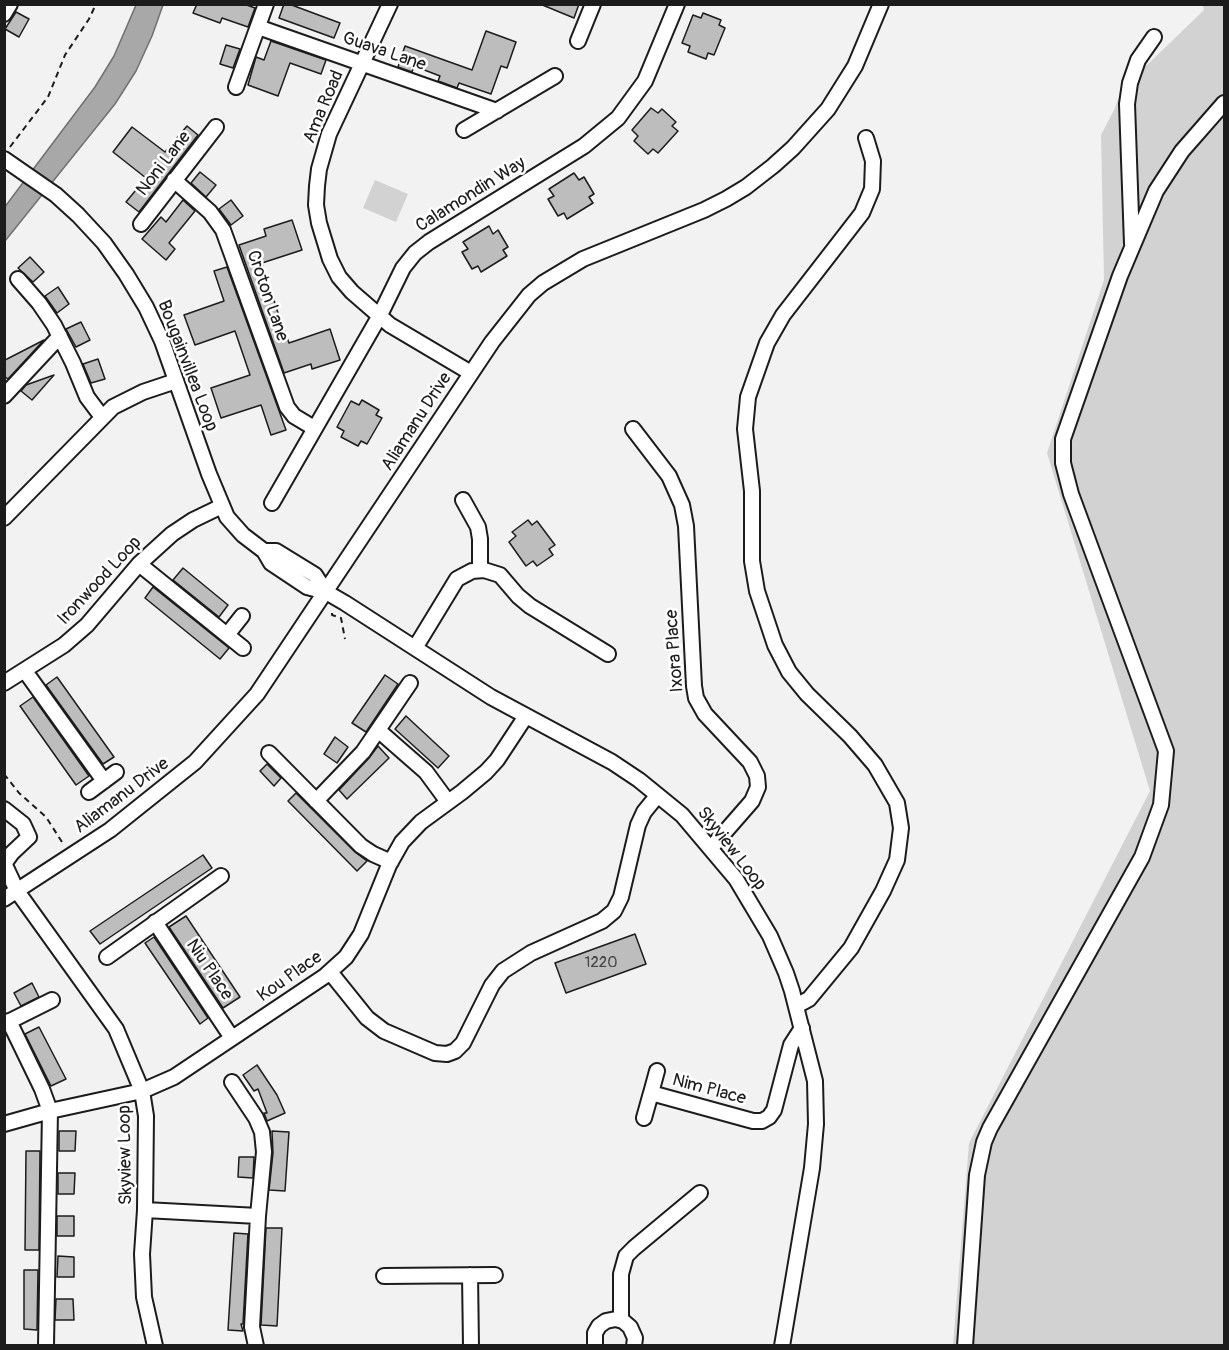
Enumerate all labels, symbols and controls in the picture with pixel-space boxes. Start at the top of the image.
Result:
street label: Guava Lane [339,28,429,76]
street label: Ama Road [299,67,349,147]
street label: Noni Lane [132,127,196,201]
street label: Calamondin Way [412,153,530,237]
street label: Croton Lane [241,248,293,344]
street label: Bougainvillea Loop [152,297,222,435]
street label: Aliamanu Drive [377,369,457,475]
street label: Ironwood Loop [53,532,147,630]
street label: Ixora Place [661,609,689,693]
street label: Aliamanu Drive [70,753,174,839]
street label: Skyview Loop [692,803,770,895]
street label: Niu Place [181,935,237,1005]
street label: Kou Place [253,947,327,1007]
house number: 1220 [585,954,617,972]
street label: Nim Place [670,1070,748,1110]
street label: Skyview Loop [114,1105,138,1205]

